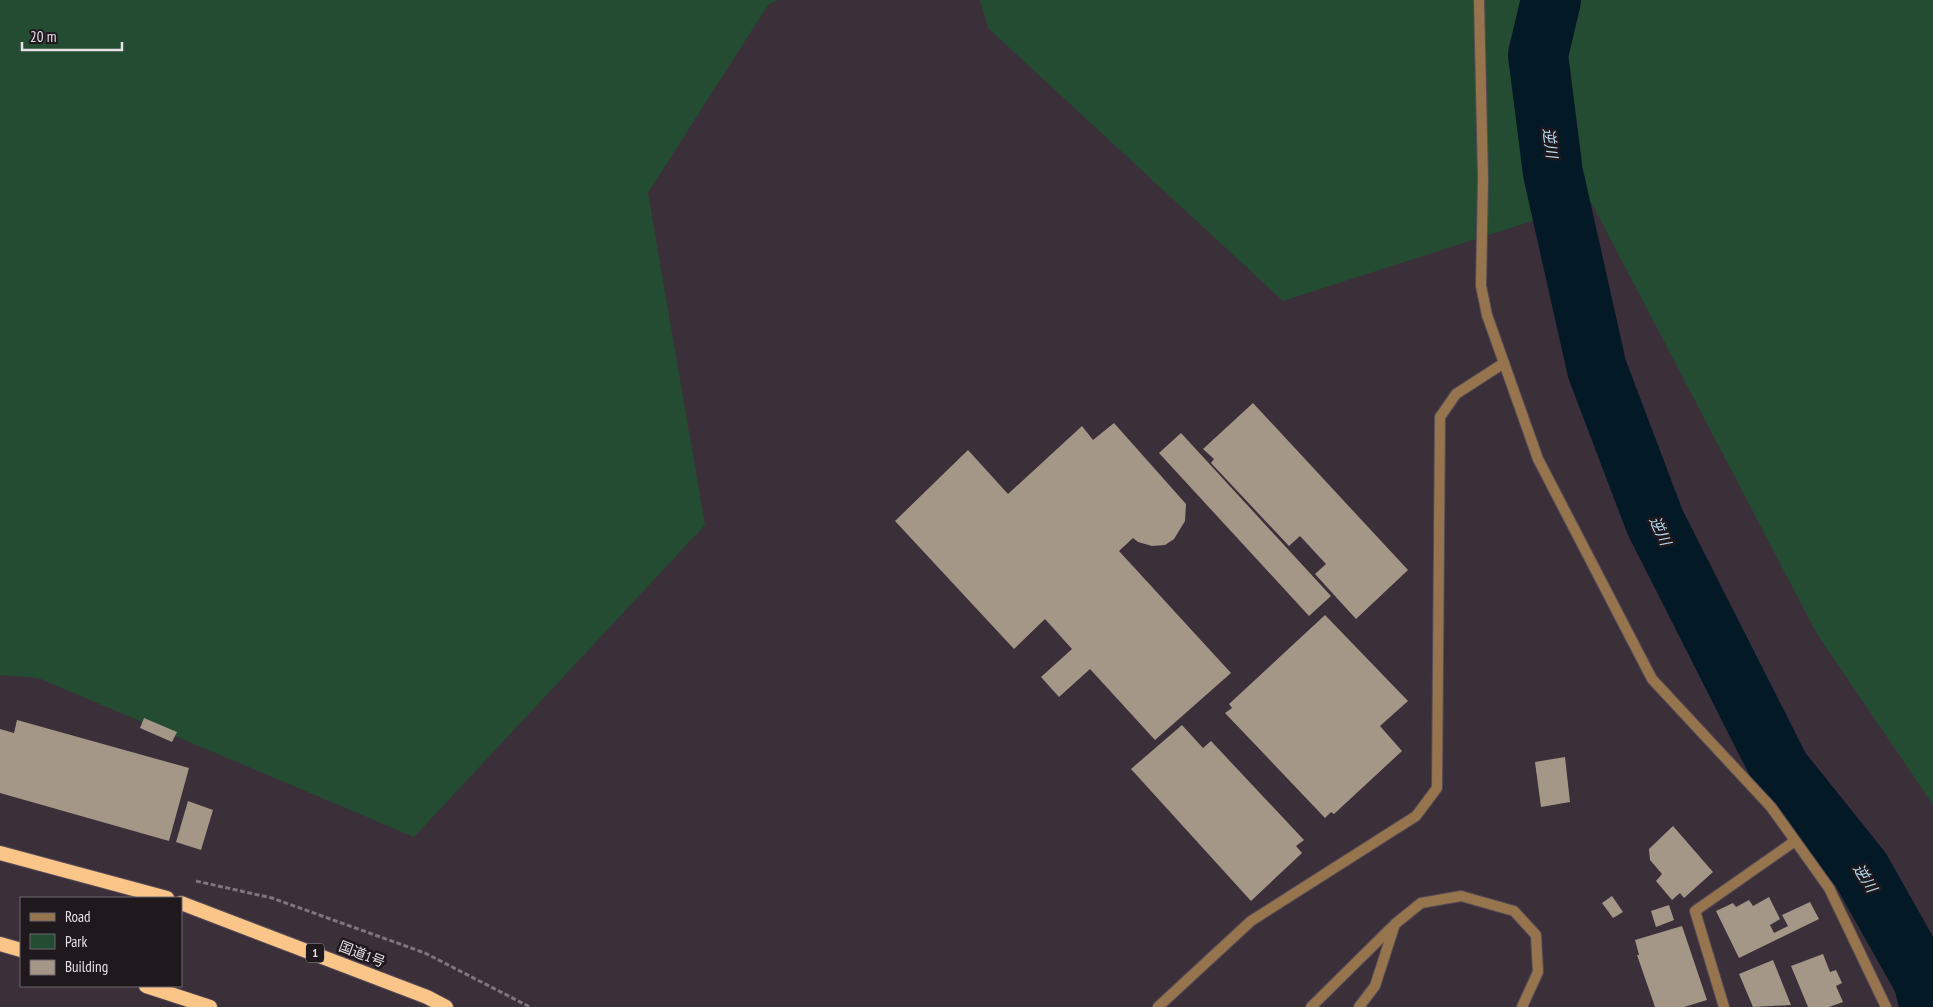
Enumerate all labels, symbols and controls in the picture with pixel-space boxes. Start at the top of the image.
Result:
scale bar [22,20,122,52]
text: 20 m [30,27,56,46]
water label: 逆川 [1539,127,1562,161]
water label: 逆川 [1646,513,1676,550]
water label: 逆川 [1849,860,1882,897]
legend [20,897,182,987]
text: Road [65,907,91,926]
text: Park [65,932,87,951]
street label: 国道1号 [336,937,388,971]
road number: 1 [306,944,324,962]
text: Building [65,957,108,976]

